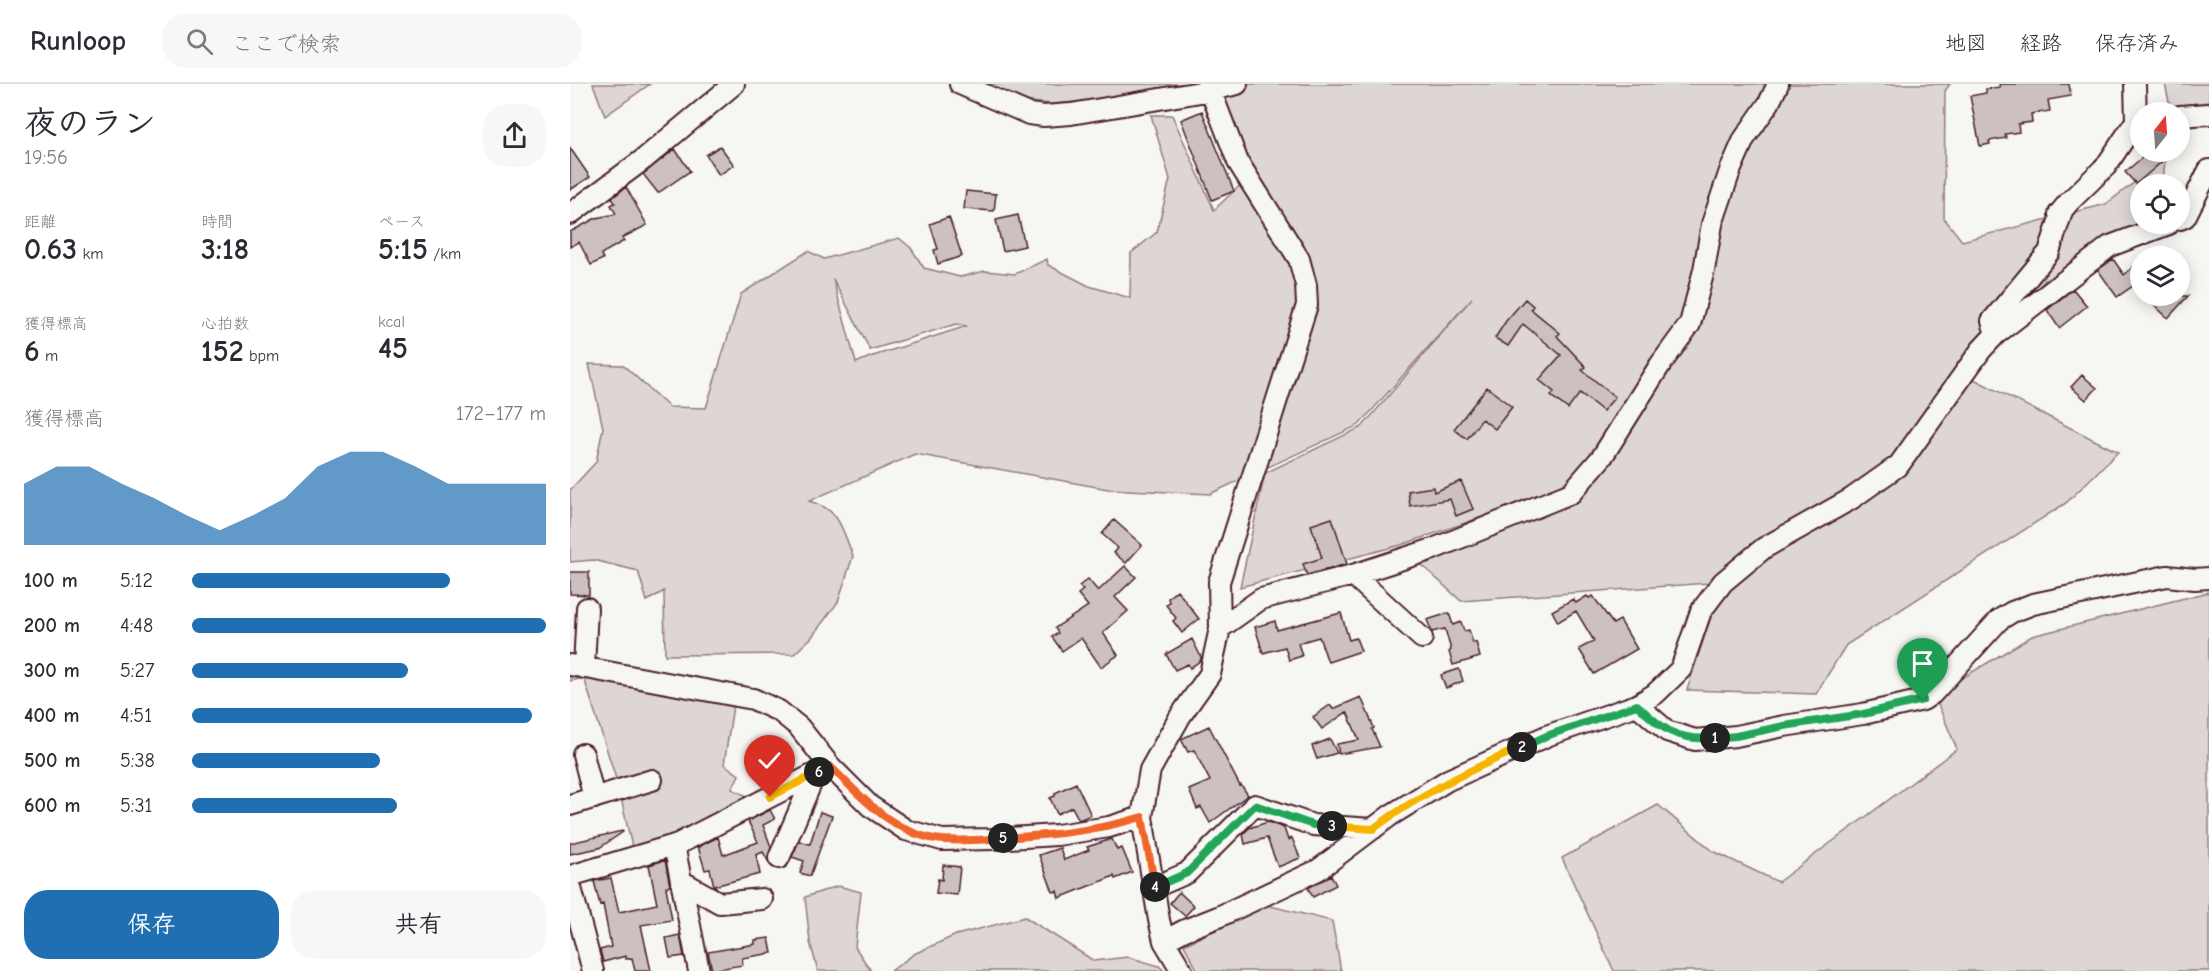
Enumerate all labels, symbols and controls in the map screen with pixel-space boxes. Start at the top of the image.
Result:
search box [162,14,582,68]
text: Runloop [30,25,126,57]
icon: search [183,25,216,58]
text: ここで検索 [231,31,341,57]
text: 地図 [1945,31,1987,55]
text: 経路 [2020,31,2062,55]
text: 保存済み [2095,31,2179,55]
north arrow [2130,102,2190,162]
map controls [2130,102,2190,306]
text: 夜のラン [24,104,156,142]
button: share [483,104,546,167]
text: 19:56 [24,146,68,169]
button: locate [2130,174,2190,234]
text: 距離 [24,213,56,231]
text: 時間 [201,213,233,231]
text: ペース [378,213,425,231]
text: 0.63 [24,232,77,267]
text: 3:18 [201,232,249,267]
text: 5:15 [378,232,428,267]
text: km [77,245,103,263]
text: /km [428,245,461,263]
button: layers [2130,246,2190,306]
text: kcal [378,313,405,331]
text: 獲得標高 [24,315,88,333]
text: 心拍数 [201,315,249,333]
text: 45 [378,331,408,366]
text: 6 [24,334,40,369]
text: 152 [201,334,244,369]
text: m [40,347,58,365]
text: bpm [244,347,279,365]
text: 172–177 m [456,402,546,425]
text: 獲得標高 [24,407,104,430]
text: 100 m [24,569,78,592]
text: 5:12 [120,569,153,592]
text: 200 m [24,614,80,637]
text: 4:48 [120,614,153,637]
pin [1897,638,1948,700]
icon: arrive [1906,647,1939,680]
text: 300 m [24,659,80,682]
text: 5:27 [120,659,154,682]
text: 400 m [24,704,79,727]
text: 4:51 [120,704,152,727]
pin: 1 [1700,723,1730,753]
text: 1 [1712,729,1718,747]
pin: 2 [1507,732,1537,762]
pin [744,735,795,797]
text: 2 [1518,738,1526,756]
icon: check [753,744,786,777]
text: 500 m [24,749,81,772]
text: 5:38 [120,749,155,772]
pin: 6 [804,757,834,787]
text: 6 [815,763,823,781]
text: 600 m [24,794,80,817]
text: 5:31 [120,794,153,817]
pin: 3 [1317,811,1347,841]
text: 3 [1328,817,1336,835]
pin: 5 [988,823,1018,853]
text: 5 [999,829,1007,847]
pin: 4 [1140,872,1170,902]
text: 4 [1151,878,1159,896]
button: 保存 [24,890,279,959]
button: 共有 [291,890,546,959]

